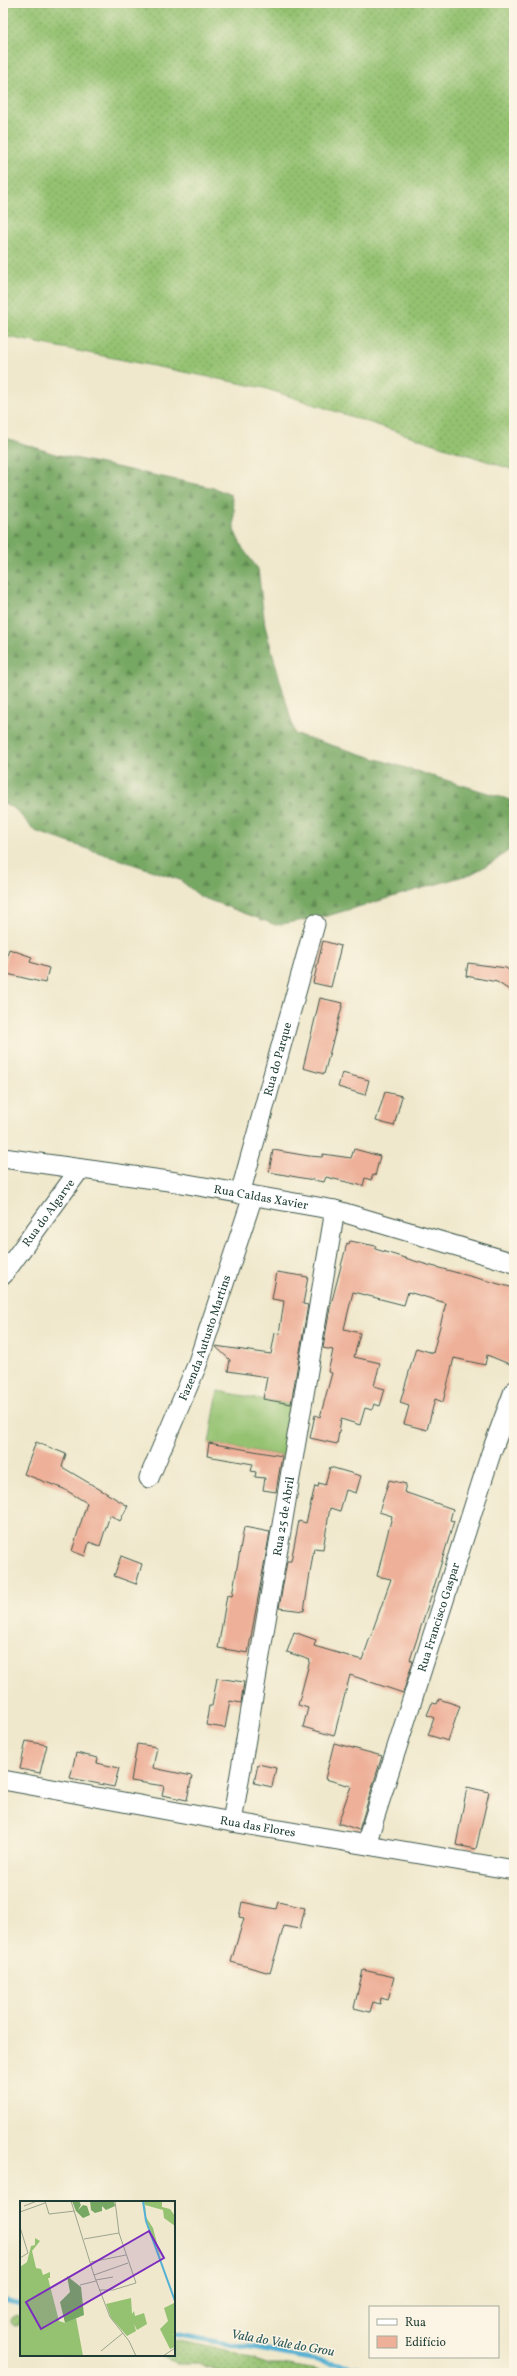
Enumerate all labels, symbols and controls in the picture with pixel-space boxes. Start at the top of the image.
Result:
street label: Rua do Parque [261,1020,296,1098]
street label: Rua do Algarve [19,1176,79,1250]
street label: Rua Caldas Xavier [212,1182,309,1214]
street label: Fazenda Autusto Martins [176,1273,235,1404]
street label: Rua 25 de Abril [270,1475,299,1557]
street label: Rua Francisco Gaspar [414,1561,464,1674]
street label: Rua das Flores [219,1813,297,1842]
inset map [20,2201,175,2356]
legend [369,2306,499,2358]
text: Rua [405,2315,426,2331]
water label: Vala do Vale do Grou [230,2326,336,2362]
text: Edifício [405,2335,446,2351]

